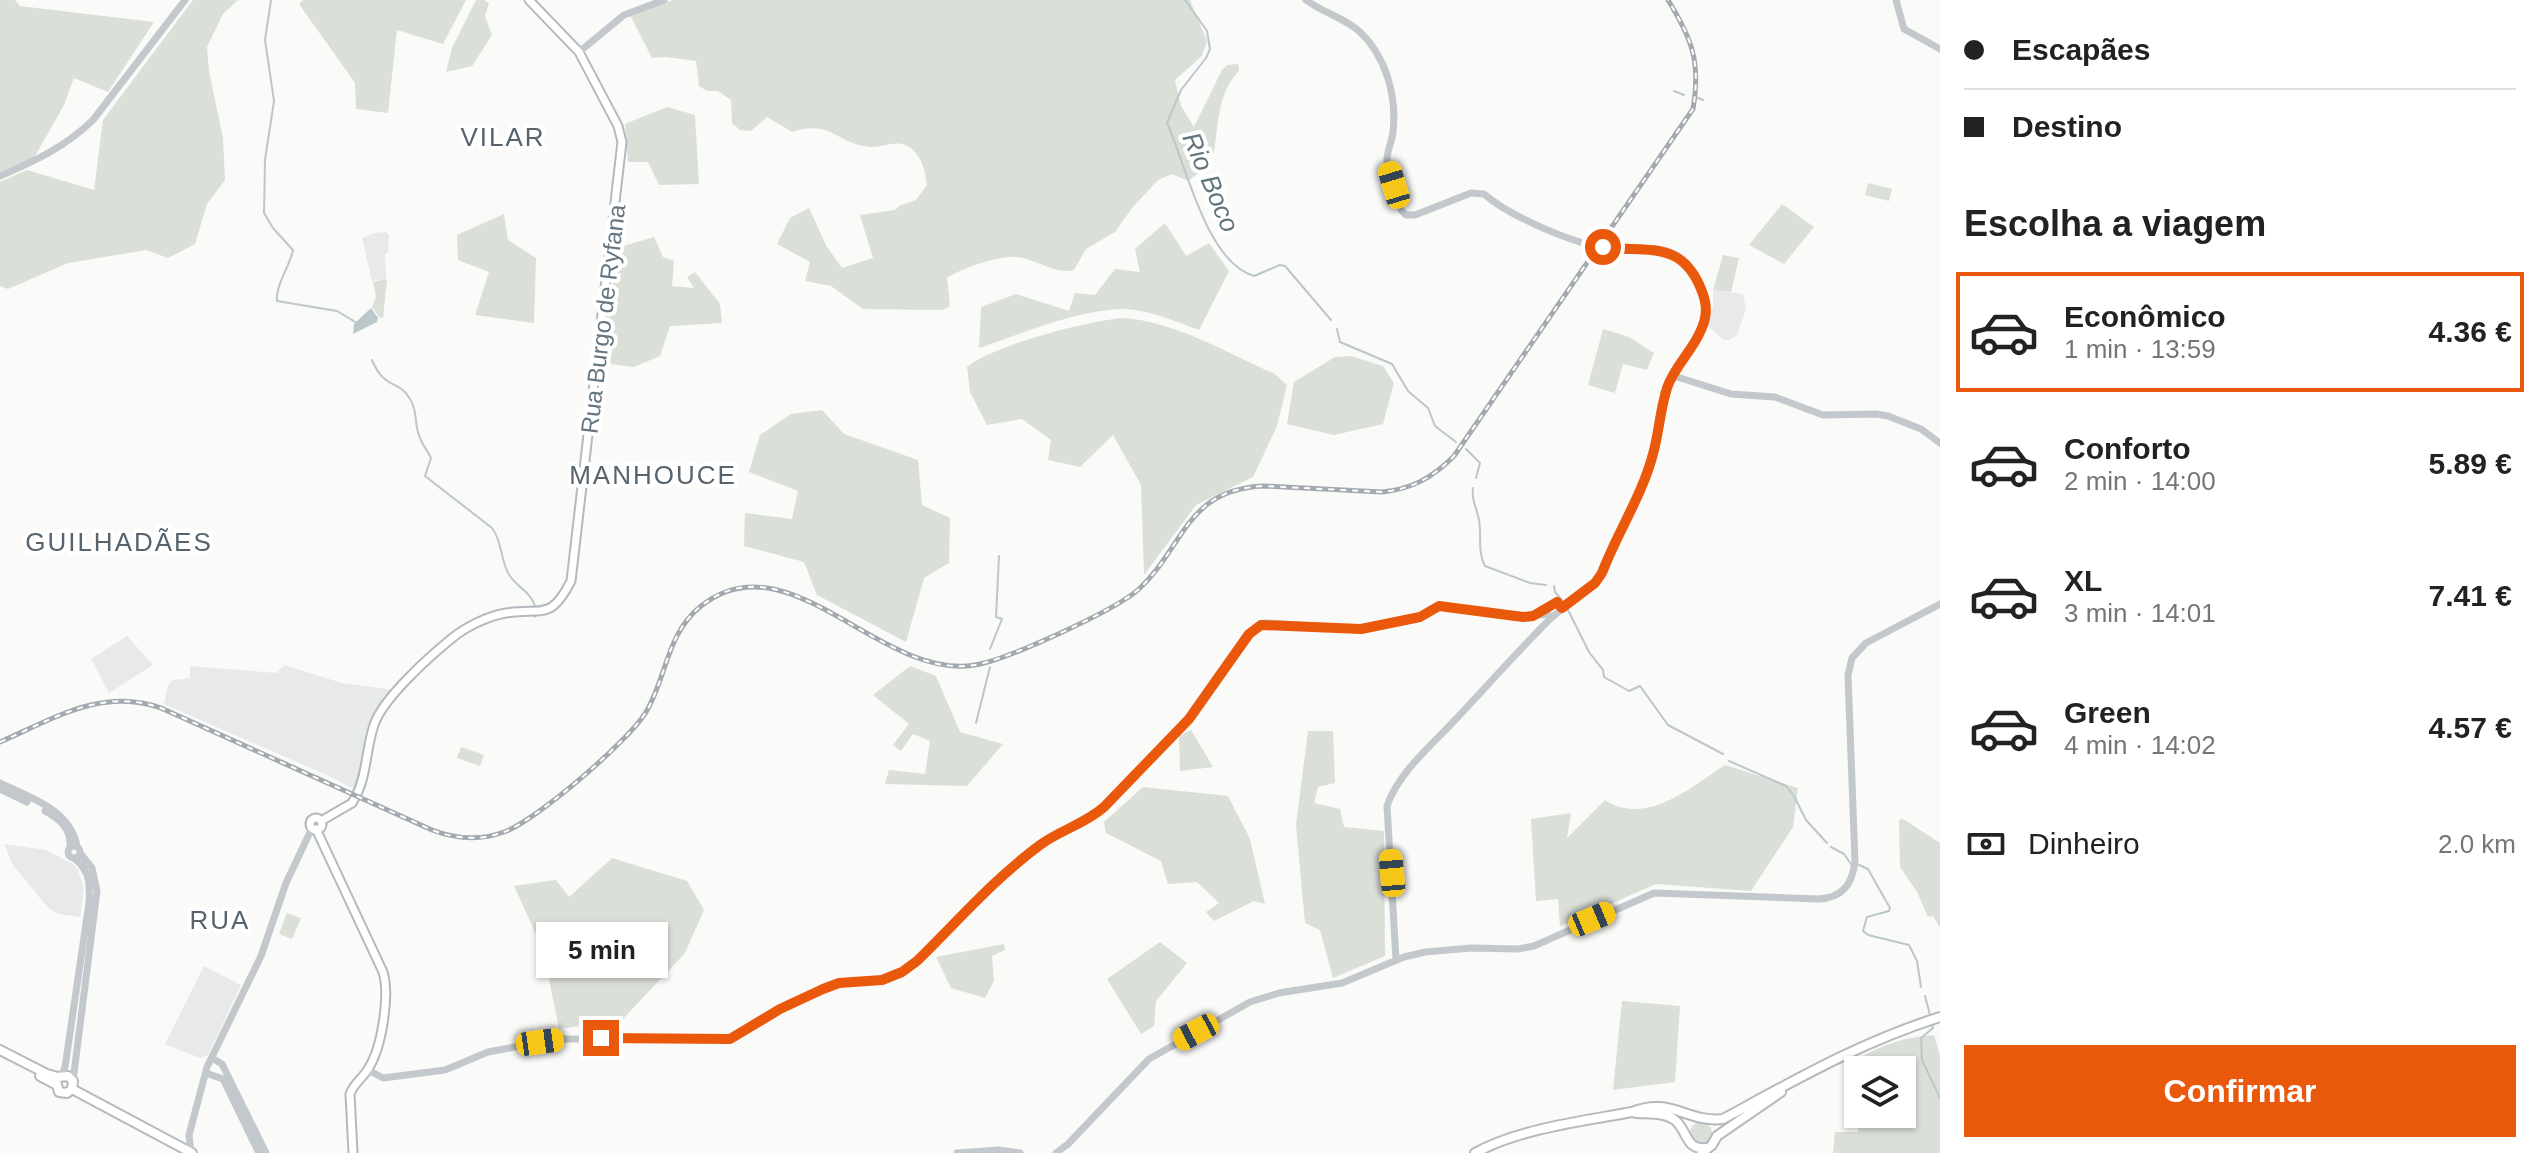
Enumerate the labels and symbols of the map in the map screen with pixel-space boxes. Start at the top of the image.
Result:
district label: VILAR [460,122,546,152]
water label: Rio Boco [1177,128,1245,236]
car [1376,159,1412,211]
street label: Rua Burgo de Ryfana [576,202,631,435]
route start [1585,229,1621,265]
district label: MANHOUCE [569,460,737,490]
district label: GUILHADÃES [25,527,213,557]
car [1378,848,1406,898]
car [1565,899,1619,939]
district label: RUA [190,905,250,935]
callout: 5 min [535,922,667,978]
car [1169,1010,1223,1054]
route end [583,1020,619,1056]
car [515,1027,565,1057]

